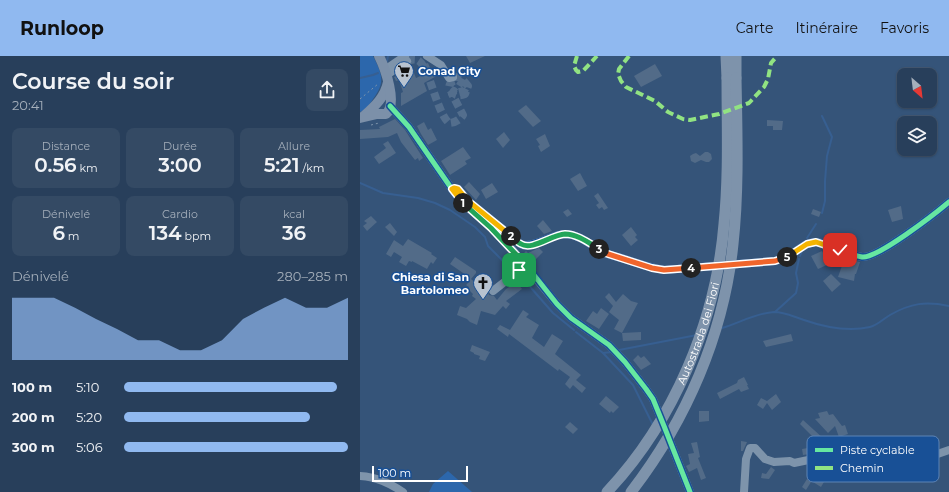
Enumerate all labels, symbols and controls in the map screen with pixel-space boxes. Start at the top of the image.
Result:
text: Runloop [20,17,104,40]
text: Carte [736,19,773,37]
text: Itinéraire [795,19,858,37]
text: Favoris [880,19,929,37]
supermarket icon: Conad City [393,60,415,88]
place label: Conad City [418,64,481,78]
text: Course du soir [12,68,174,95]
north arrow [897,68,937,108]
map controls [897,68,937,156]
button: share [306,69,348,111]
text: 20:41 [12,97,44,113]
button: layers [897,116,937,156]
text: Distance [42,139,90,153]
text: Durée [163,139,197,153]
text: Allure [278,139,310,153]
text: 0.56 [34,153,77,177]
text: 3:00 [158,153,202,177]
text: 5:21 [264,153,300,177]
text: km [77,161,98,175]
text: /km [300,161,324,175]
pin: 1 [453,193,473,213]
text: 1 [461,196,465,210]
text: Dénivelé [42,207,90,221]
text: Cardio [162,207,198,221]
text: kcal [283,207,305,221]
text: 6 [52,221,65,245]
text: 134 [149,221,182,245]
text: 36 [282,221,306,245]
pin: 2 [501,226,521,246]
text: m [65,229,80,243]
text: bpm [182,229,211,243]
text: 2 [508,229,514,243]
pin [823,233,857,267]
pin: 3 [589,239,609,259]
icon: check [829,239,851,261]
text: 3 [596,242,602,256]
pin: 5 [777,247,797,267]
text: 5 [784,250,790,264]
pin [502,253,536,287]
pin: 4 [681,258,701,278]
icon: arrive [508,259,530,281]
text: 4 [687,261,695,275]
text: Dénivelé [12,268,69,284]
text: 280–285 m [277,268,348,284]
place label: Chiesa di San Bartolomeo [392,270,469,297]
church icon: Chiesa di San Bartolomeo [472,272,494,300]
street label: Autostrada dei Fiori [674,281,722,387]
text: 100 m [12,379,52,395]
text: 5:10 [76,379,99,395]
text: 200 m [12,409,55,425]
text: 5:20 [76,409,102,425]
legend [807,436,939,482]
text: 300 m [12,439,55,455]
text: 5:06 [76,439,103,455]
text: Piste cyclable [840,443,915,457]
text: Chemin [840,461,884,475]
scale bar [372,464,468,483]
text: 100 m [378,466,411,480]

